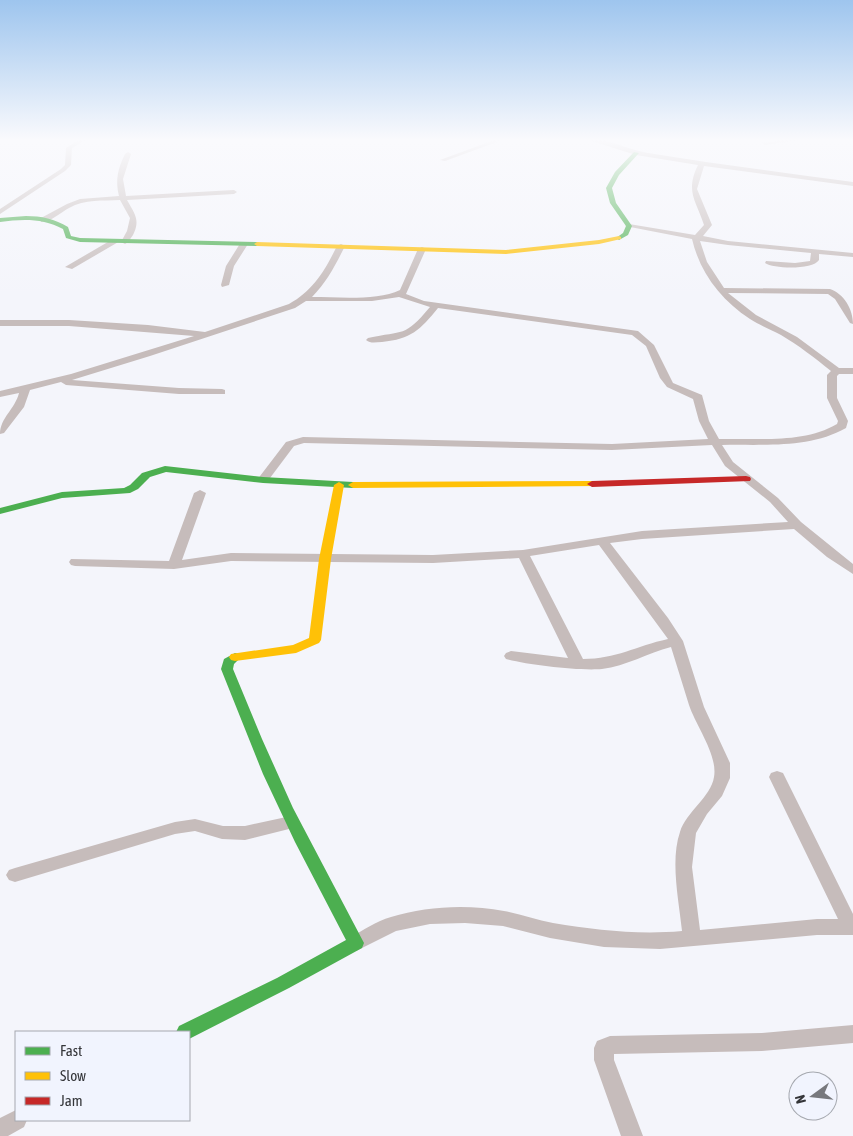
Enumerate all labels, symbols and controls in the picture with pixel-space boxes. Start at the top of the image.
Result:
legend [15,1031,190,1121]
text: Fast [60,1042,82,1059]
text: Slow [60,1067,86,1084]
north arrow [788,1071,838,1121]
text: Jam [60,1092,83,1109]
text: N [792,1093,809,1105]

